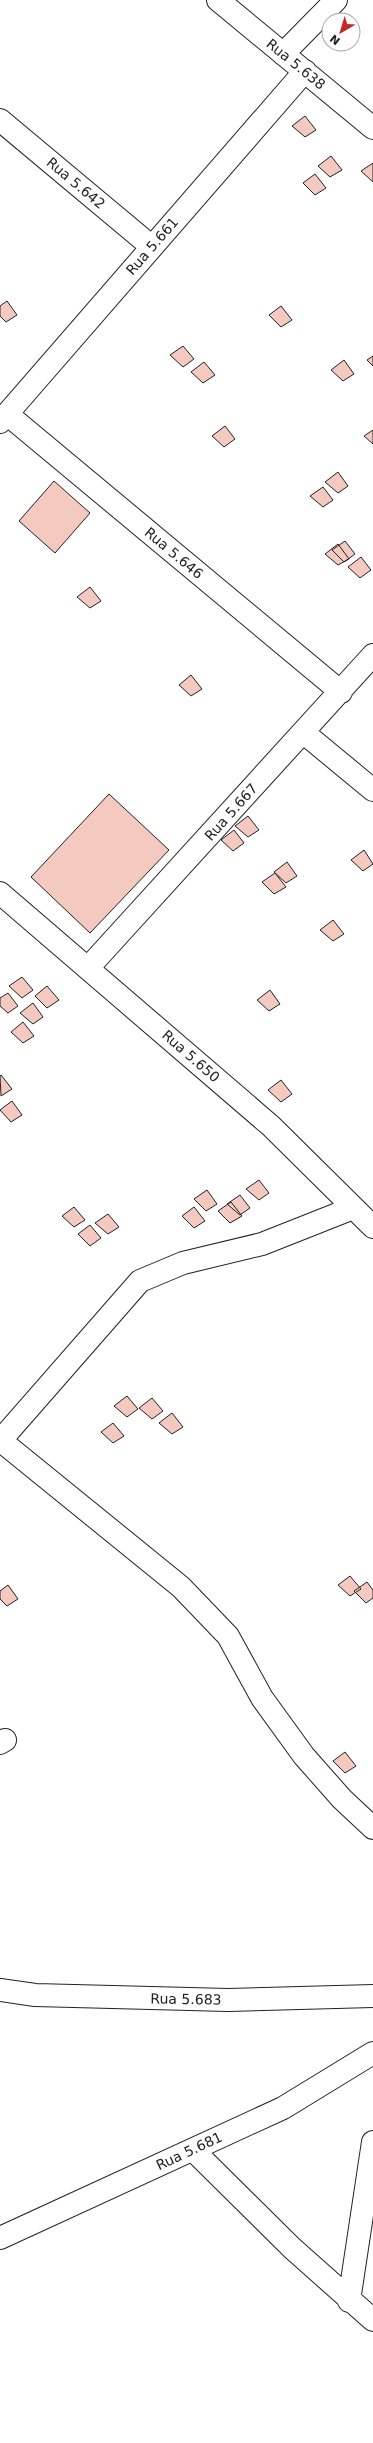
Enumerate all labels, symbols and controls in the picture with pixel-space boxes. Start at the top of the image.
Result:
north arrow [321,12,361,52]
text: N [328,32,343,47]
street label: Rua 5.638 [263,35,329,93]
street label: Rua 5.642 [44,154,108,212]
street label: Rua 5.661 [123,214,181,278]
street label: Rua 5.646 [142,524,206,582]
street label: Rua 5.667 [201,780,261,844]
street label: Rua 5.650 [159,1027,223,1085]
street label: Rua 5.683 [150,1990,222,2008]
street label: Rua 5.681 [153,2129,225,2173]

